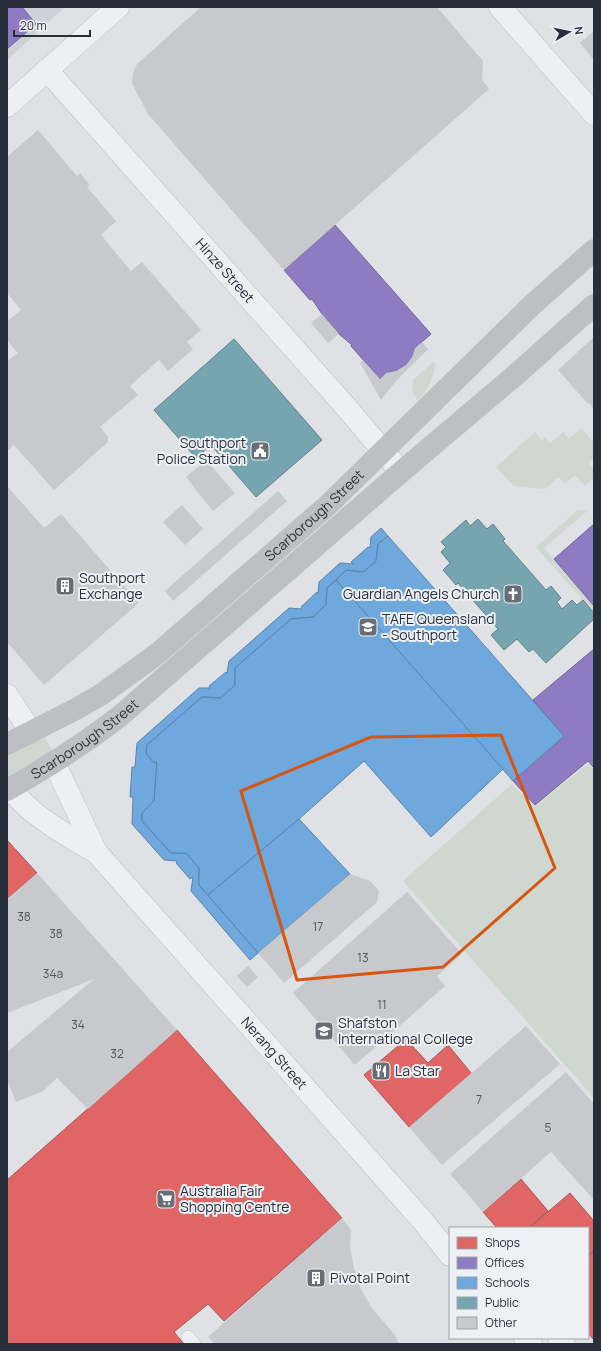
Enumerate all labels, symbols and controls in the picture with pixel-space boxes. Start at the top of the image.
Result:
scale bar [14,12,90,38]
north arrow [549,12,589,52]
text: 20 m [20,17,47,34]
text: N [571,25,587,36]
street label: Hinze Street [192,234,259,307]
place label: Southport Police Station [157,433,246,468]
public building icon: Southport Police Station [249,440,271,462]
street label: Scarborough Street [260,465,368,565]
place label: Southport Exchange [79,568,146,603]
building icon: Southport Exchange [54,575,76,597]
church icon: Guardian Angels Church [502,583,524,605]
place label: Guardian Angels Church [343,584,499,603]
place label: TAFE Queensland - Southport [382,609,495,644]
school or university icon: TAFE Queensland - Southport [357,616,379,638]
street label: Scarborough Street [27,694,143,783]
house number: 38 [17,908,31,925]
house number: 17 [313,918,323,935]
house number: 38 [49,925,63,942]
house number: 13 [357,949,369,966]
house number: 34a [43,965,63,982]
house number: 11 [377,996,387,1013]
street label: Nerang Street [237,1012,312,1093]
place label: Shafston International College [338,1013,473,1048]
house number: 34 [71,1016,85,1033]
school or university icon: Shafston International College [313,1020,335,1042]
house number: 32 [110,1045,124,1062]
restaurant icon: La Star [370,1060,392,1082]
place label: La Star [395,1061,440,1080]
house number: 7 [476,1091,482,1108]
house number: 5 [545,1119,552,1136]
place label: Australia Fair Shopping Centre [180,1181,289,1216]
supermarket icon: Australia Fair Shopping Centre [155,1188,177,1210]
legend [449,1227,589,1339]
text: Shops [485,1234,520,1251]
text: Offices [485,1254,524,1271]
building icon: Pivotal Point [305,1267,327,1289]
place label: Pivotal Point [330,1268,411,1287]
text: Schools [485,1274,529,1291]
text: Public [485,1294,519,1311]
text: Other [485,1314,518,1331]

